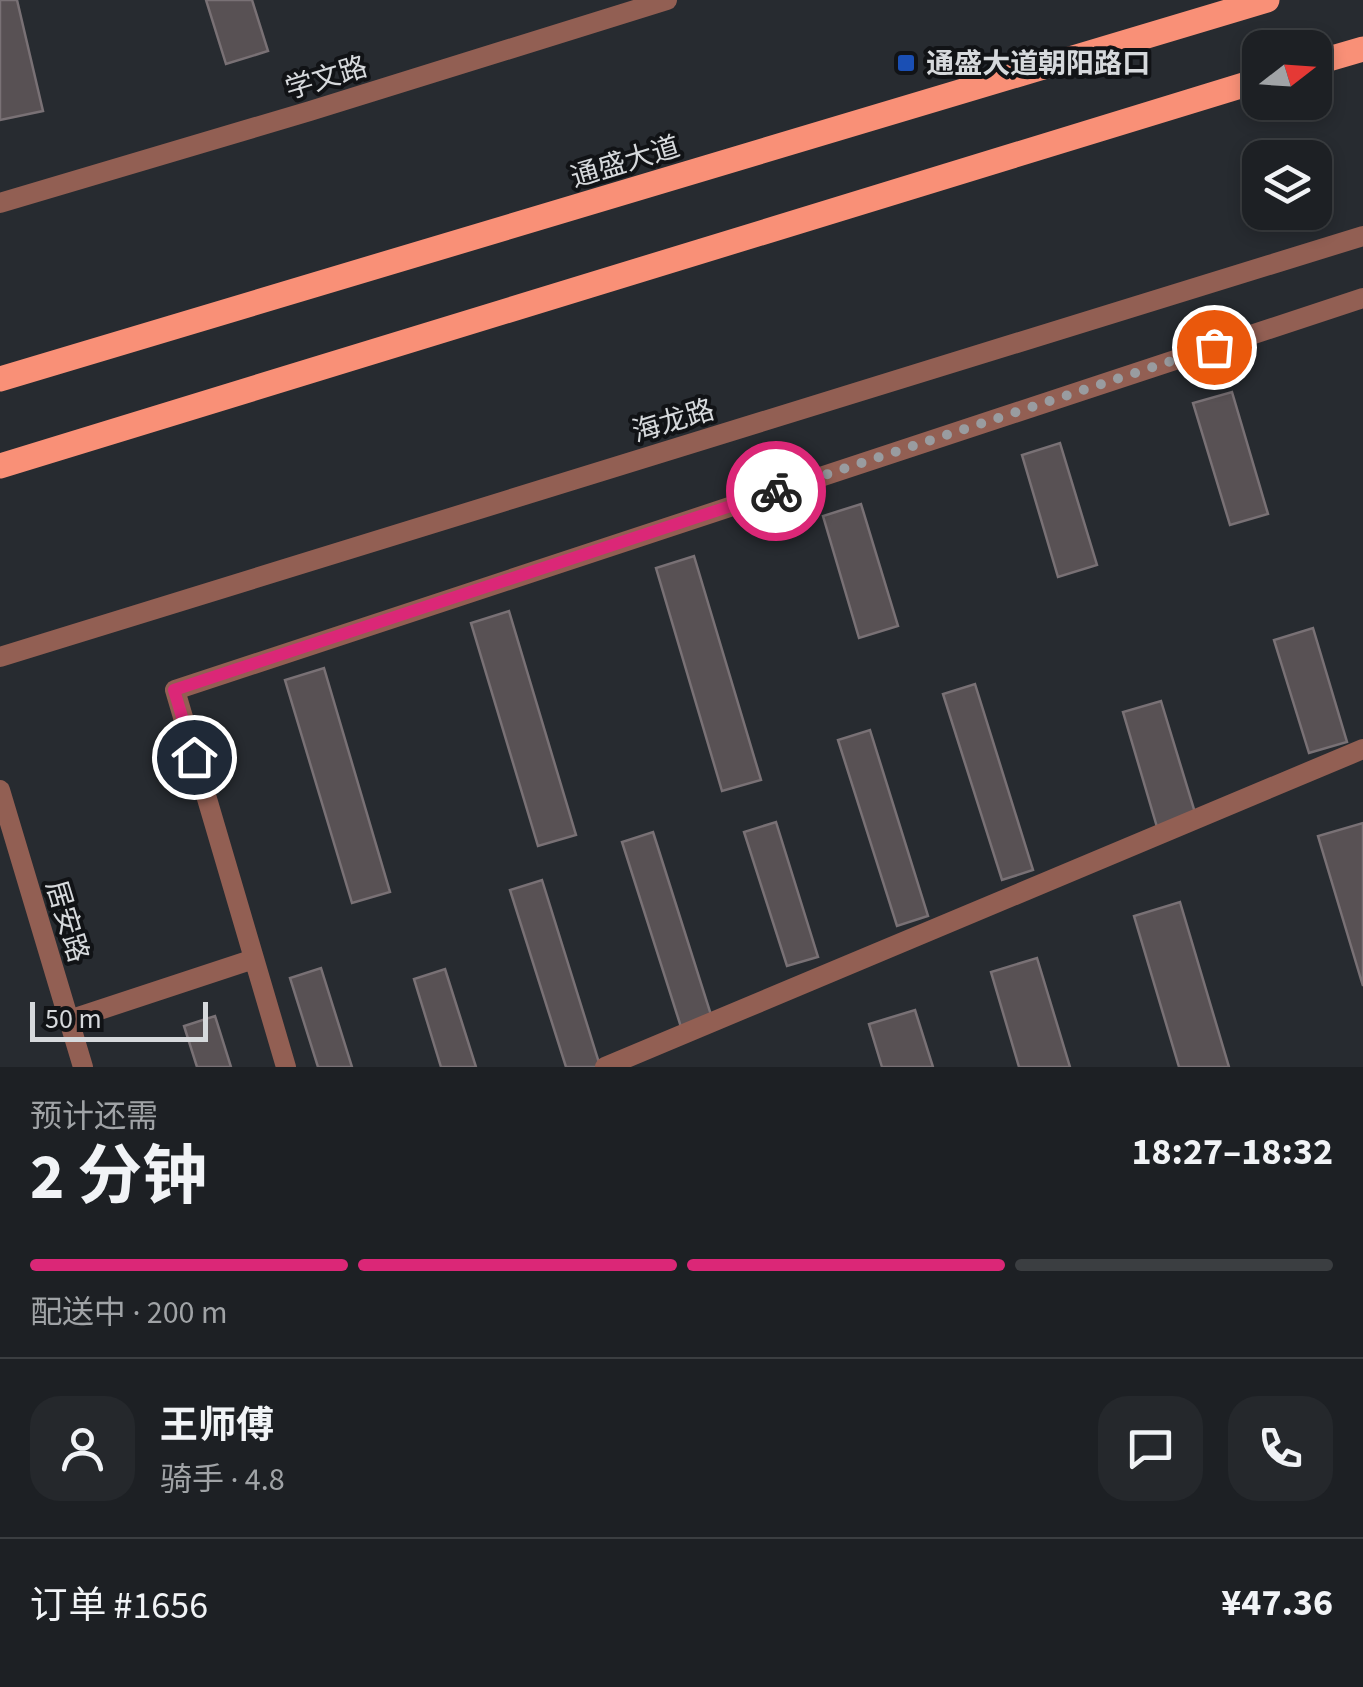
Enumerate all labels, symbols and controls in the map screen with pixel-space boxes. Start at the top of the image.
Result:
north arrow [1242,30,1332,120]
map controls [1242,30,1332,230]
place label: 通盛大道朝阳路口 [926,44,1150,84]
street label: 学文路 [280,47,372,109]
marker: 通盛大道朝阳路口 [895,52,917,74]
street label: 通盛大道 [566,126,685,197]
button: layers [1242,140,1332,230]
pin [1172,305,1257,390]
icon: bag [1187,320,1242,375]
street label: 海龙路 [627,390,719,452]
courier [726,441,826,541]
icon: bike [749,464,804,519]
pin [152,715,237,800]
icon: home [167,730,222,785]
street label: 居安路 [36,875,98,967]
scale bar [30,997,208,1042]
text: 50 m [45,999,102,1039]
text: 预计还需 [30,1094,158,1140]
text: 18:27–18:32 [1131,1125,1333,1179]
text: 2 分钟 [30,1131,207,1224]
text: 配送中 · 200 m [30,1290,227,1336]
button: person [30,1396,135,1501]
button: chat [1098,1396,1203,1501]
button: phone [1228,1396,1333,1501]
text: 王师傅 [160,1399,274,1453]
text: 骑手 · 4.8 [160,1457,285,1503]
text: ¥47.36 [1221,1576,1333,1630]
text: 订单 #1656 [30,1579,208,1633]

